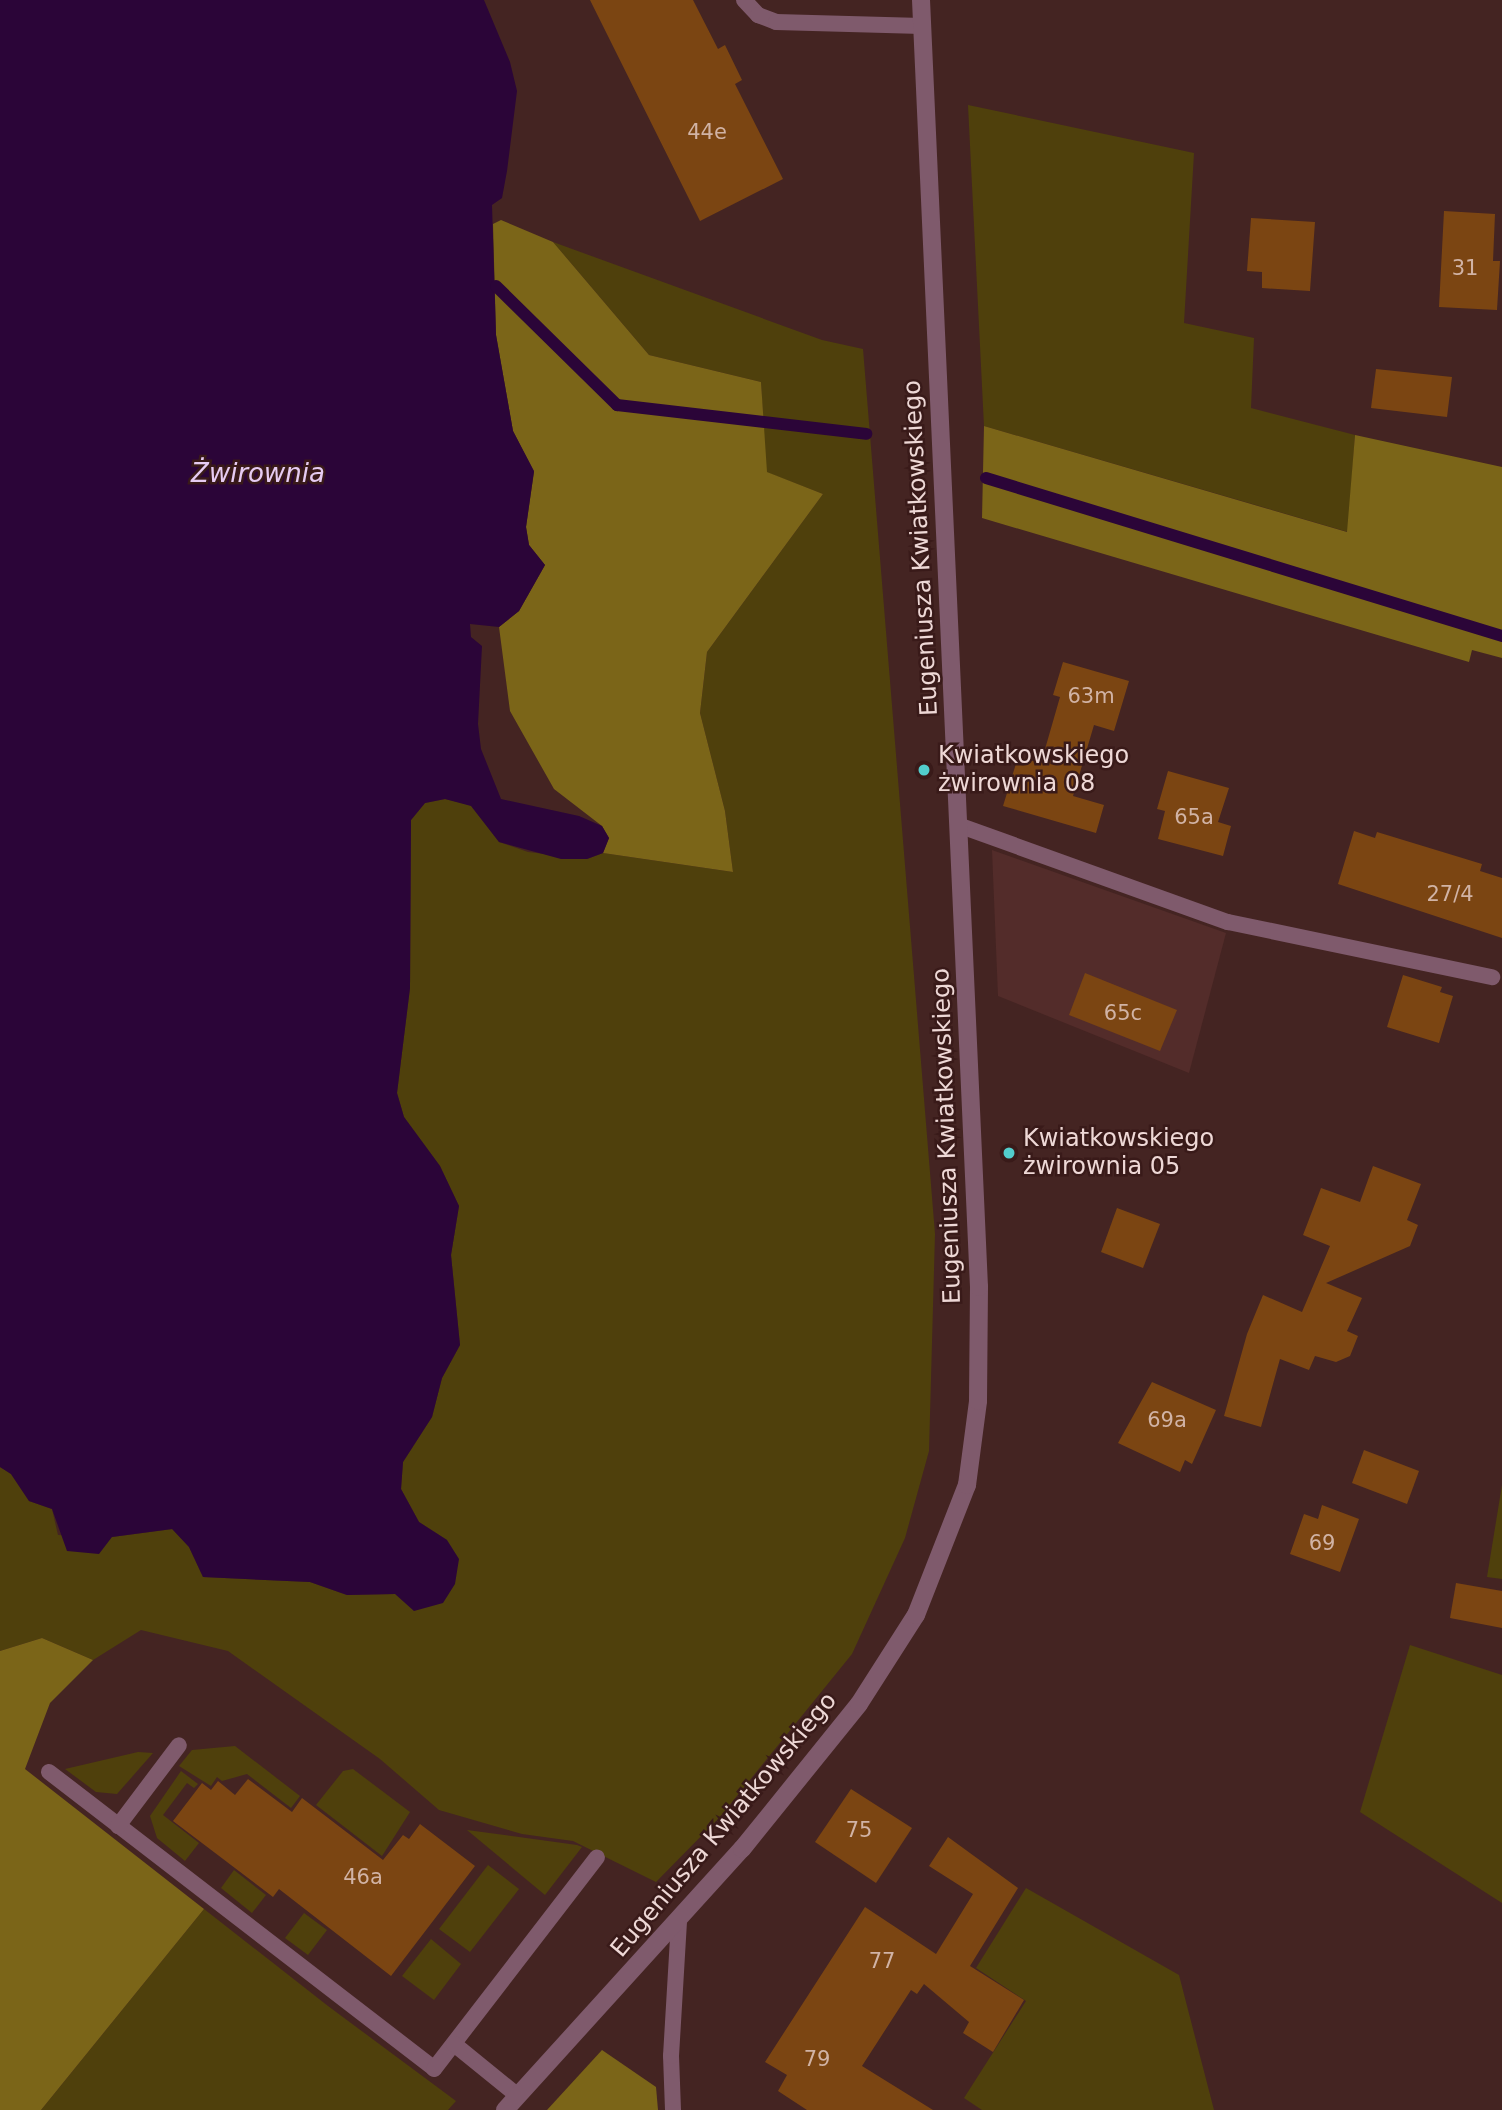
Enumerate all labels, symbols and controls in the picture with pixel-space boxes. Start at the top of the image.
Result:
house number: 44e [687,119,727,145]
house number: 31 [1452,255,1478,281]
street label: Eugeniusza Kwiatkowskiego [898,379,944,717]
water label: Żwirownia [191,458,325,490]
house number: 63m [1067,683,1115,709]
place label: Kwiatkowskiego żwirownia 08 [938,742,1129,798]
marker: Kwiatkowskiego żwirownia 08 [916,762,932,778]
house number: 65a [1174,804,1214,830]
house number: 27/4 [1426,881,1474,907]
street label: Eugeniusza Kwiatkowskiego [927,968,967,1304]
house number: 65c [1104,1000,1142,1026]
place label: Kwiatkowskiego żwirownia 05 [1023,1125,1214,1181]
marker: Kwiatkowskiego żwirownia 05 [1001,1145,1017,1161]
house number: 69a [1147,1407,1187,1433]
house number: 69 [1309,1530,1335,1556]
street label: Eugeniusza Kwiatkowskiego [605,1687,843,1963]
house number: 75 [846,1817,872,1843]
house number: 46a [343,1864,383,1890]
house number: 77 [869,1948,895,1974]
house number: 79 [804,2046,830,2072]

